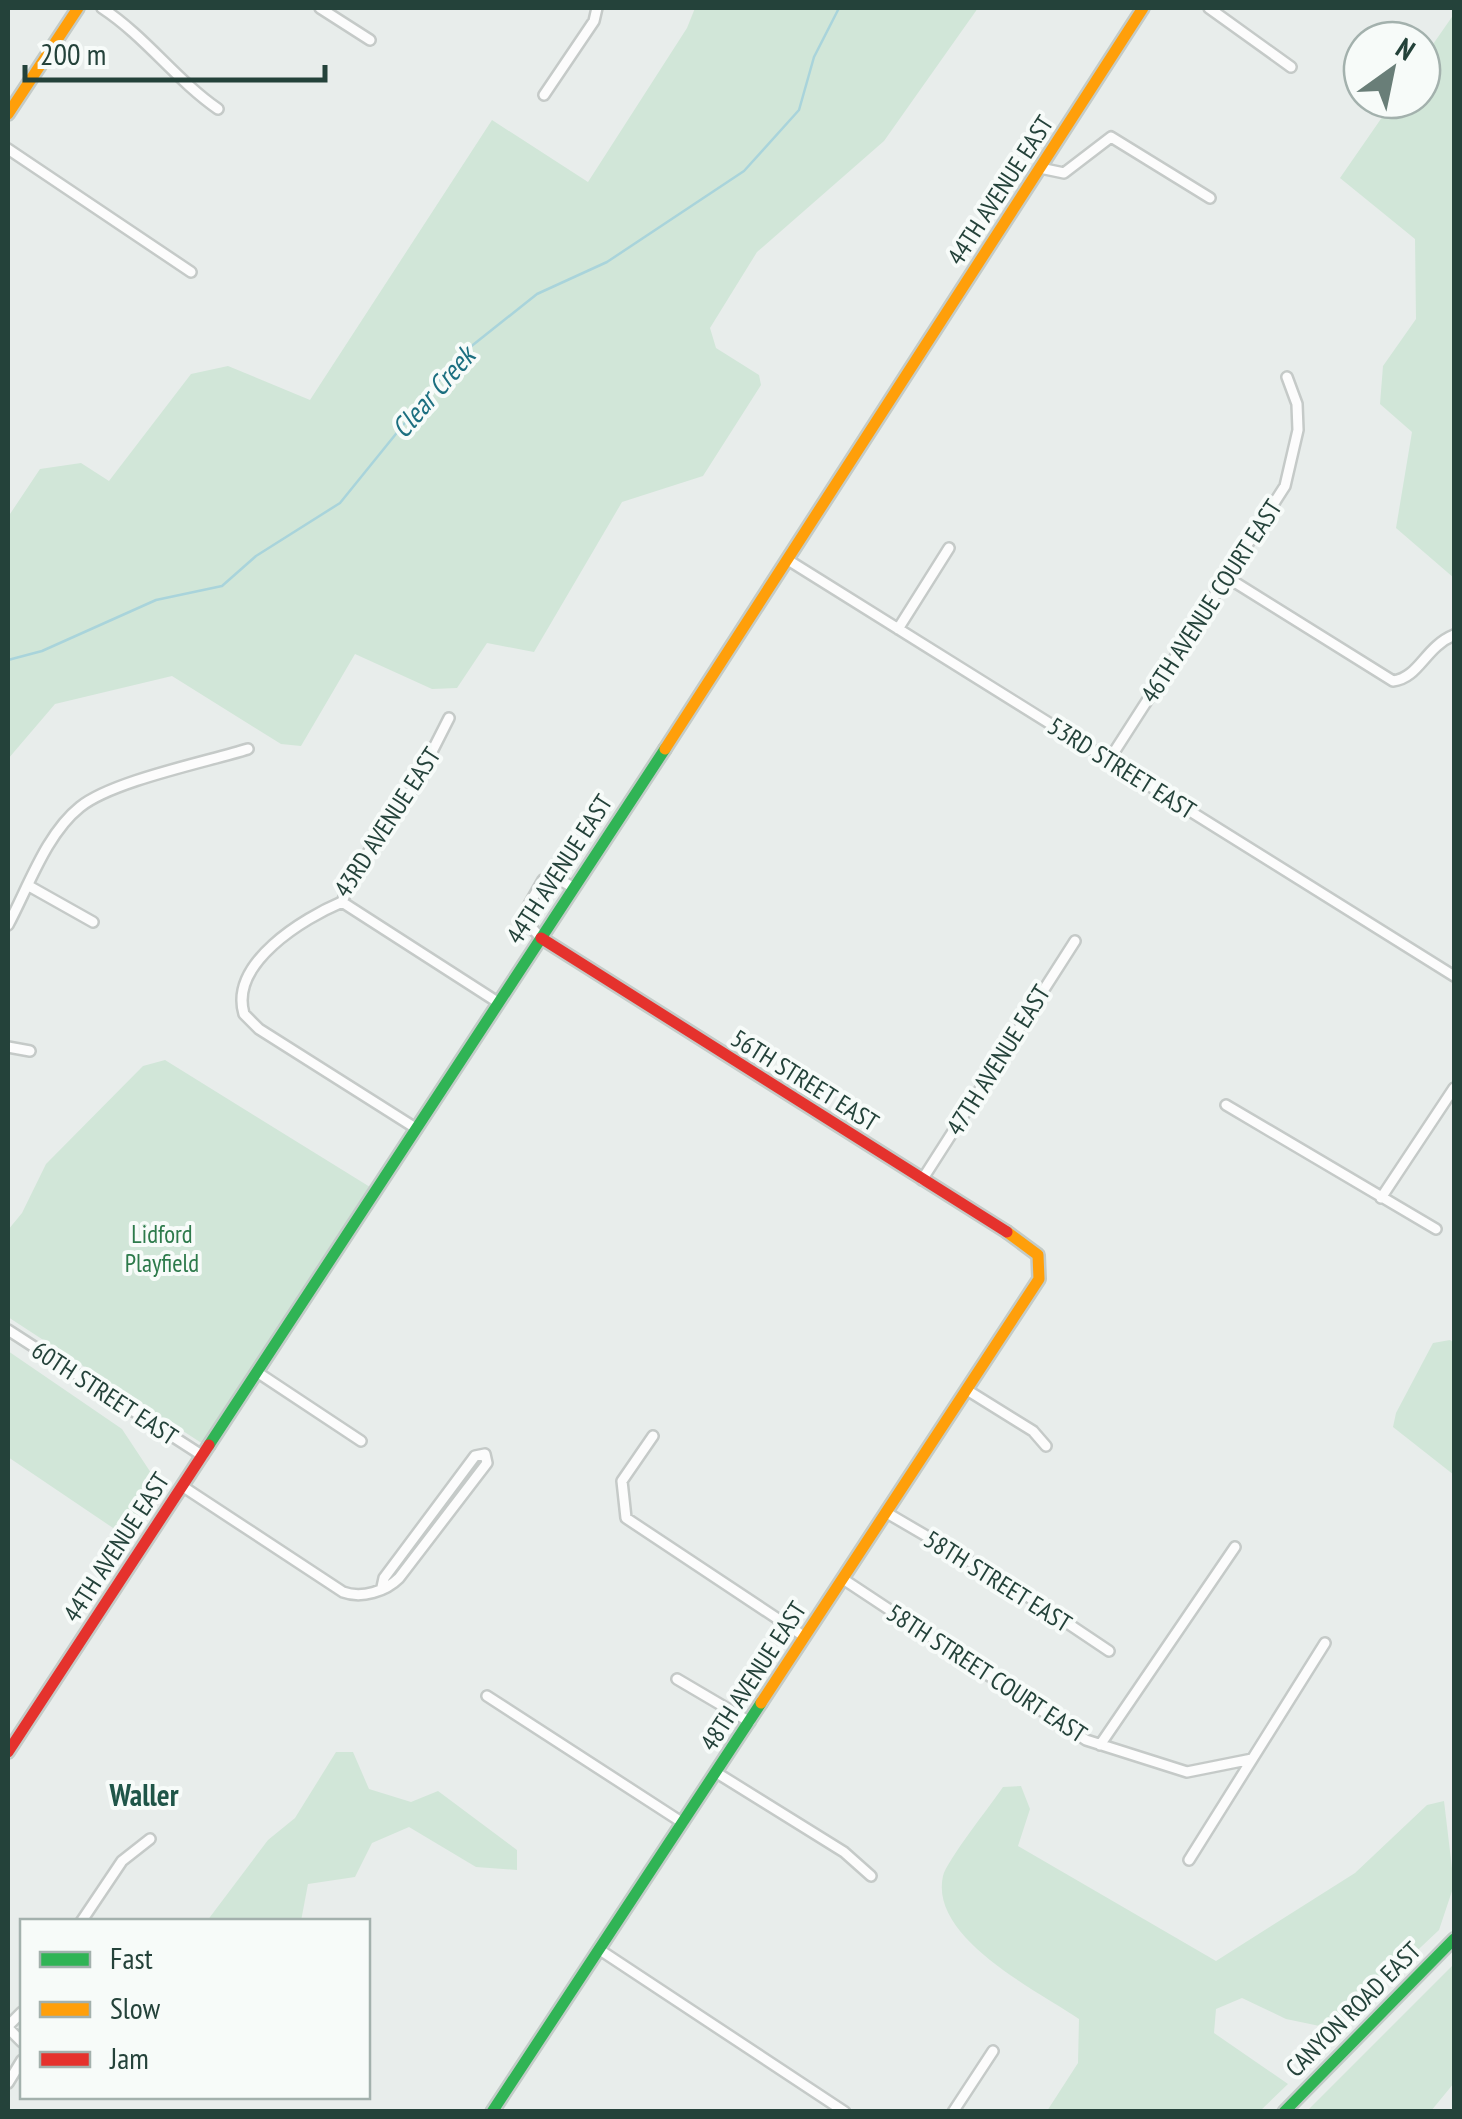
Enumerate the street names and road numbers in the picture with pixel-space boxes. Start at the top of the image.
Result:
street label: 44TH AVENUE EAST [940,109,1060,271]
street label: 46TH AVENUE COURT EAST [1133,493,1289,709]
street label: 53RD STREET EAST [1042,710,1202,826]
street label: 43RD AVENUE EAST [327,741,447,903]
street label: 44TH AVENUE EAST [499,788,619,950]
street label: 47TH AVENUE EAST [939,979,1057,1141]
street label: 56TH STREET EAST [725,1022,885,1138]
street label: 60TH STREET EAST [26,1334,184,1452]
street label: 44TH AVENUE EAST [56,1466,176,1628]
street label: 58TH STREET EAST [918,1523,1078,1639]
street label: 48TH AVENUE EAST [693,1595,813,1757]
street label: 58TH STREET COURT EAST [881,1596,1093,1750]
street label: CANYON ROAD EAST [1279,1935,1427,2083]

